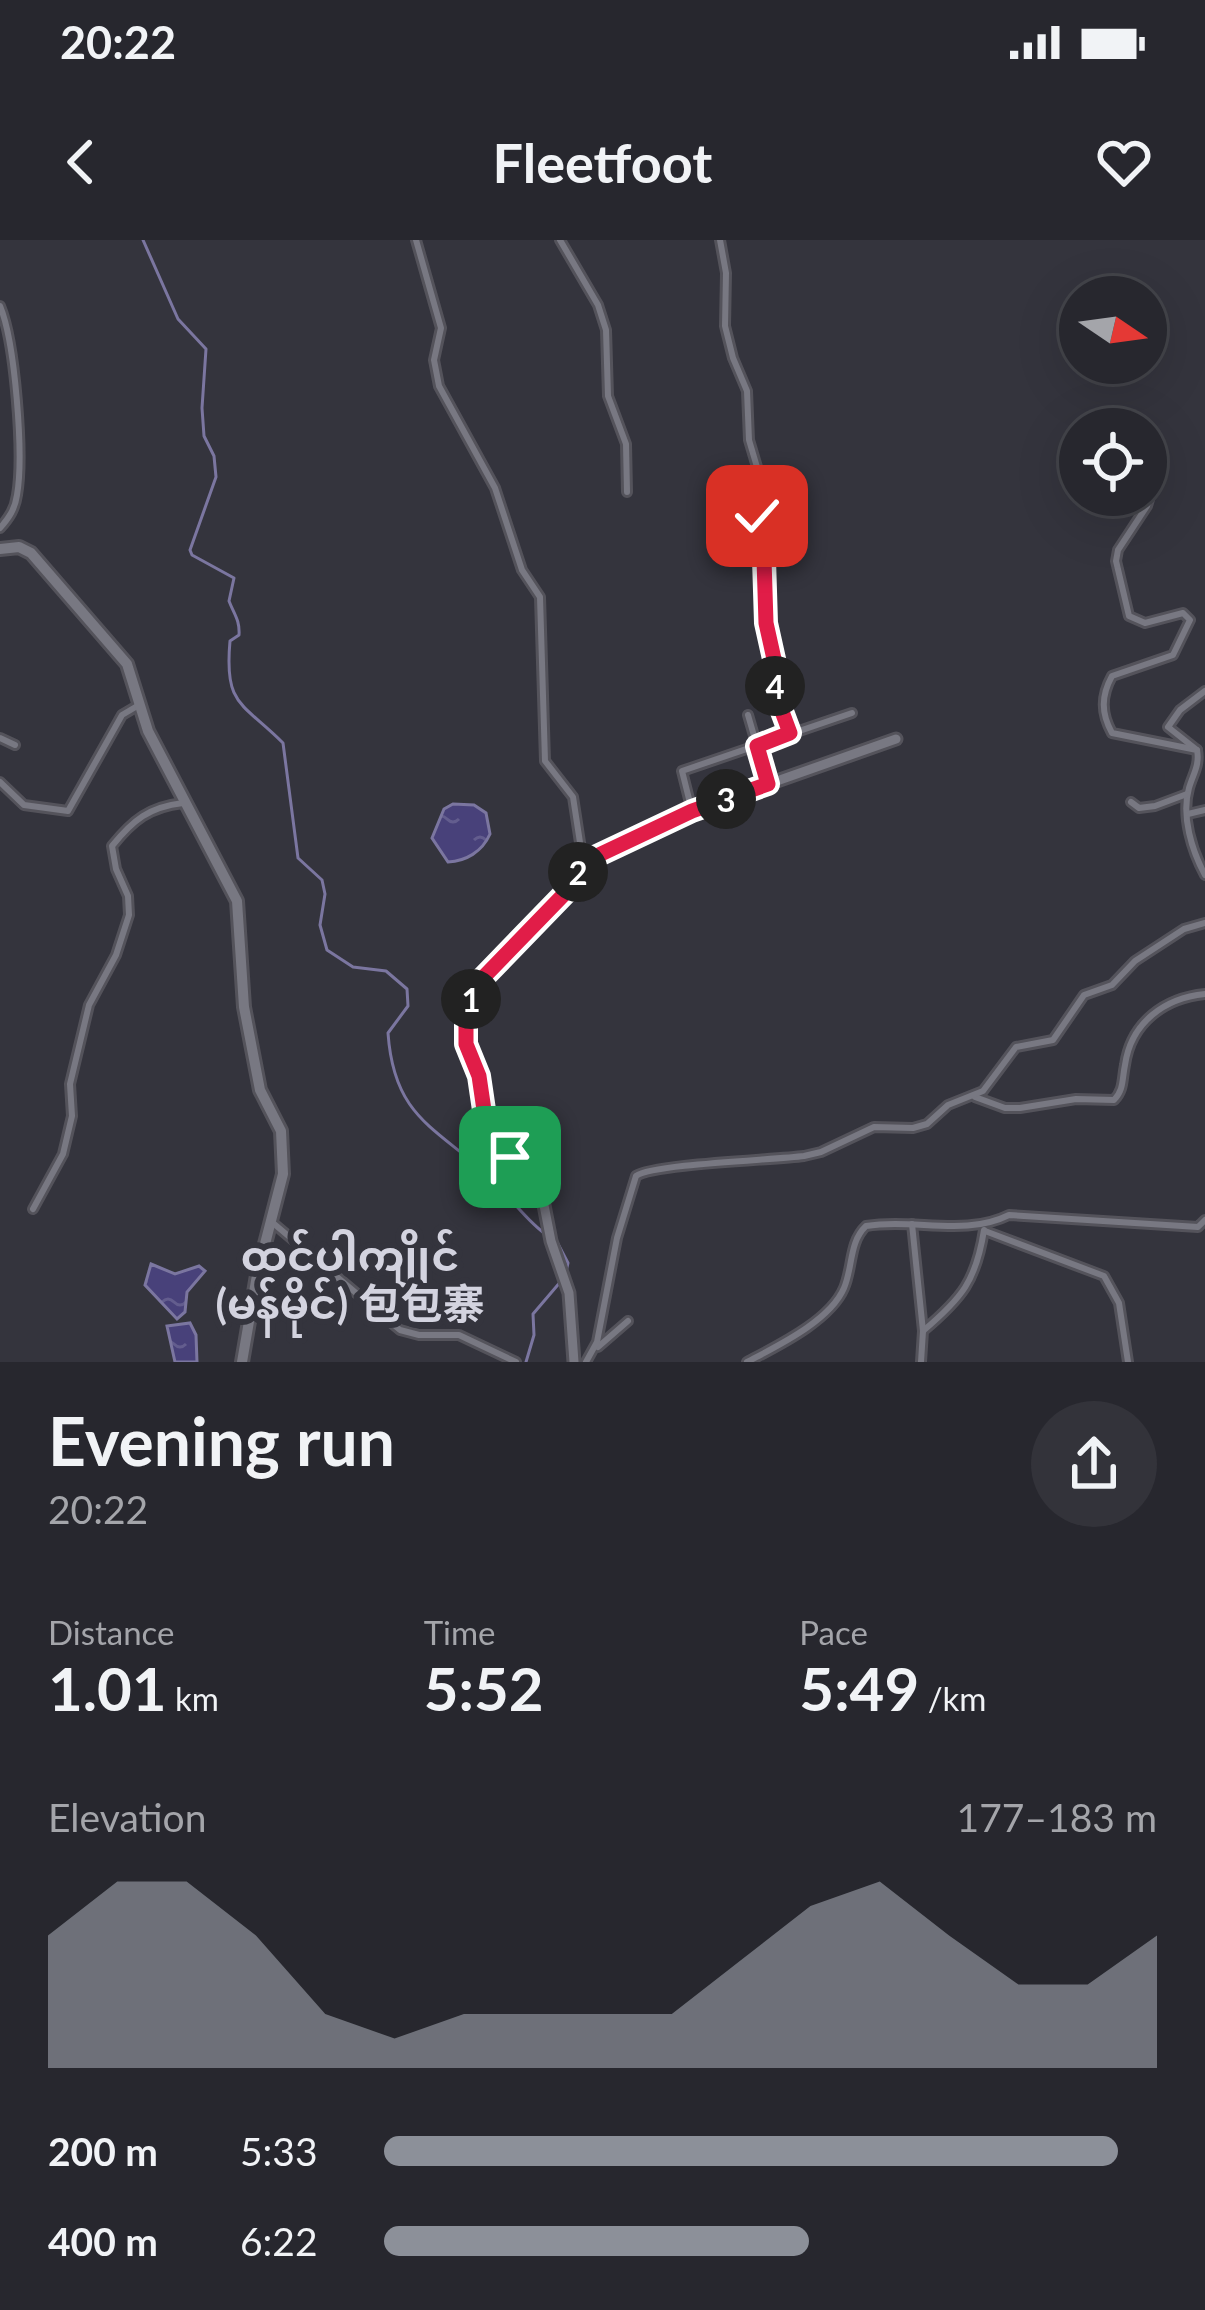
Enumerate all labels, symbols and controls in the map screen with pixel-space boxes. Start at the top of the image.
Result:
text: 20:22 [60,15,176,69]
icon: back [48,129,114,195]
icon: heart [1091,129,1157,195]
text: Fleetfoot [493,130,712,195]
north arrow [1059,276,1167,384]
map controls [1059,276,1167,516]
button: locate [1059,408,1167,516]
pin [706,465,808,567]
icon: check [724,483,790,549]
pin: 4 [745,656,805,716]
text: 4 [765,666,785,706]
pin: 3 [696,769,756,829]
text: 3 [716,779,736,819]
pin: 2 [548,842,608,902]
text: 2 [568,852,588,892]
pin: 1 [441,969,501,1029]
text: 1 [461,979,481,1019]
pin [459,1106,561,1208]
icon: arrive [477,1124,543,1190]
district label: ထင်ပါကျိုင် (မန်မိုင်) 包包寨 [215,1229,485,1338]
text: Evening run [48,1401,395,1480]
button: share [1031,1401,1157,1527]
text: 20:22 [48,1486,148,1532]
text: Distance [48,1612,175,1652]
text: Time [424,1612,496,1652]
text: Pace [799,1612,868,1652]
text: 1.01 [48,1652,167,1724]
text: 5:52 [424,1652,544,1724]
text: 5:49 [799,1652,919,1724]
text: km [167,1678,219,1718]
text: /km [919,1678,986,1718]
text: Elevation [48,1794,206,1840]
text: 177–183 m [957,1794,1157,1840]
text: 200 m [48,2128,158,2174]
text: 5:33 [240,2128,318,2174]
text: 400 m [48,2218,158,2264]
text: 6:22 [240,2218,318,2264]

